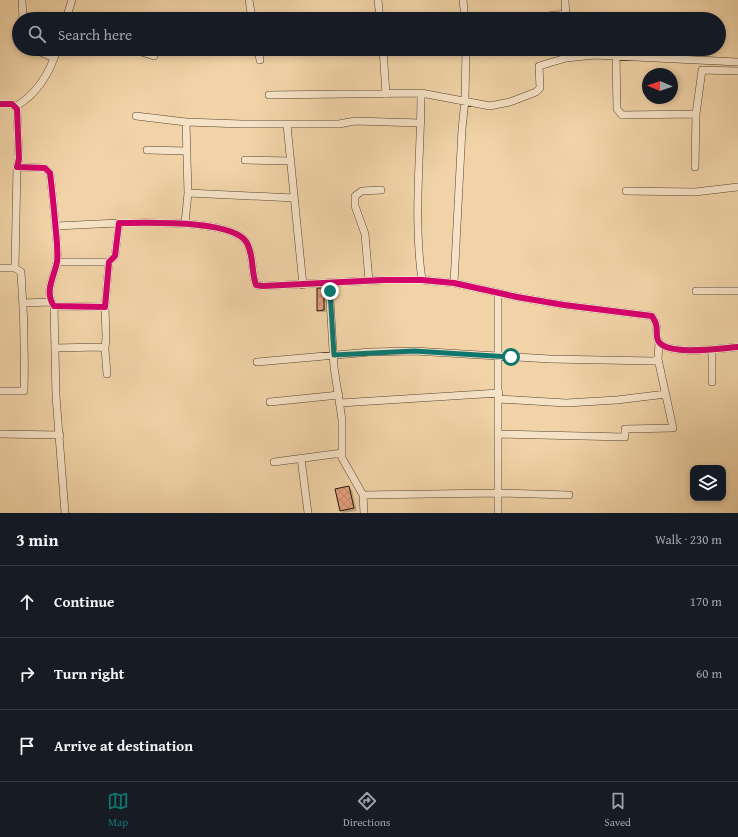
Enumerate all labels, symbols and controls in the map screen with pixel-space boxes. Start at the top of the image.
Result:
search box [12,12,726,56]
icon: search [26,23,48,45]
text: Search here [58,24,132,45]
north arrow [642,68,678,104]
route end [321,282,339,300]
route start [502,348,520,366]
map controls [690,465,726,501]
button: layers [690,465,726,501]
text: 3 min [16,527,58,552]
text: Walk · 230 m [655,530,722,549]
icon: ahead [16,591,38,613]
text: Continue [54,591,115,612]
text: 170 m [690,592,722,611]
icon: right [16,663,38,685]
text: Turn right [54,663,125,684]
text: 60 m [696,664,722,683]
icon: arrive [16,735,38,757]
text: Arrive at destination [54,735,193,756]
tab: Map [107,790,129,830]
tab: Directions [343,790,390,830]
tab: Saved [604,790,631,830]

